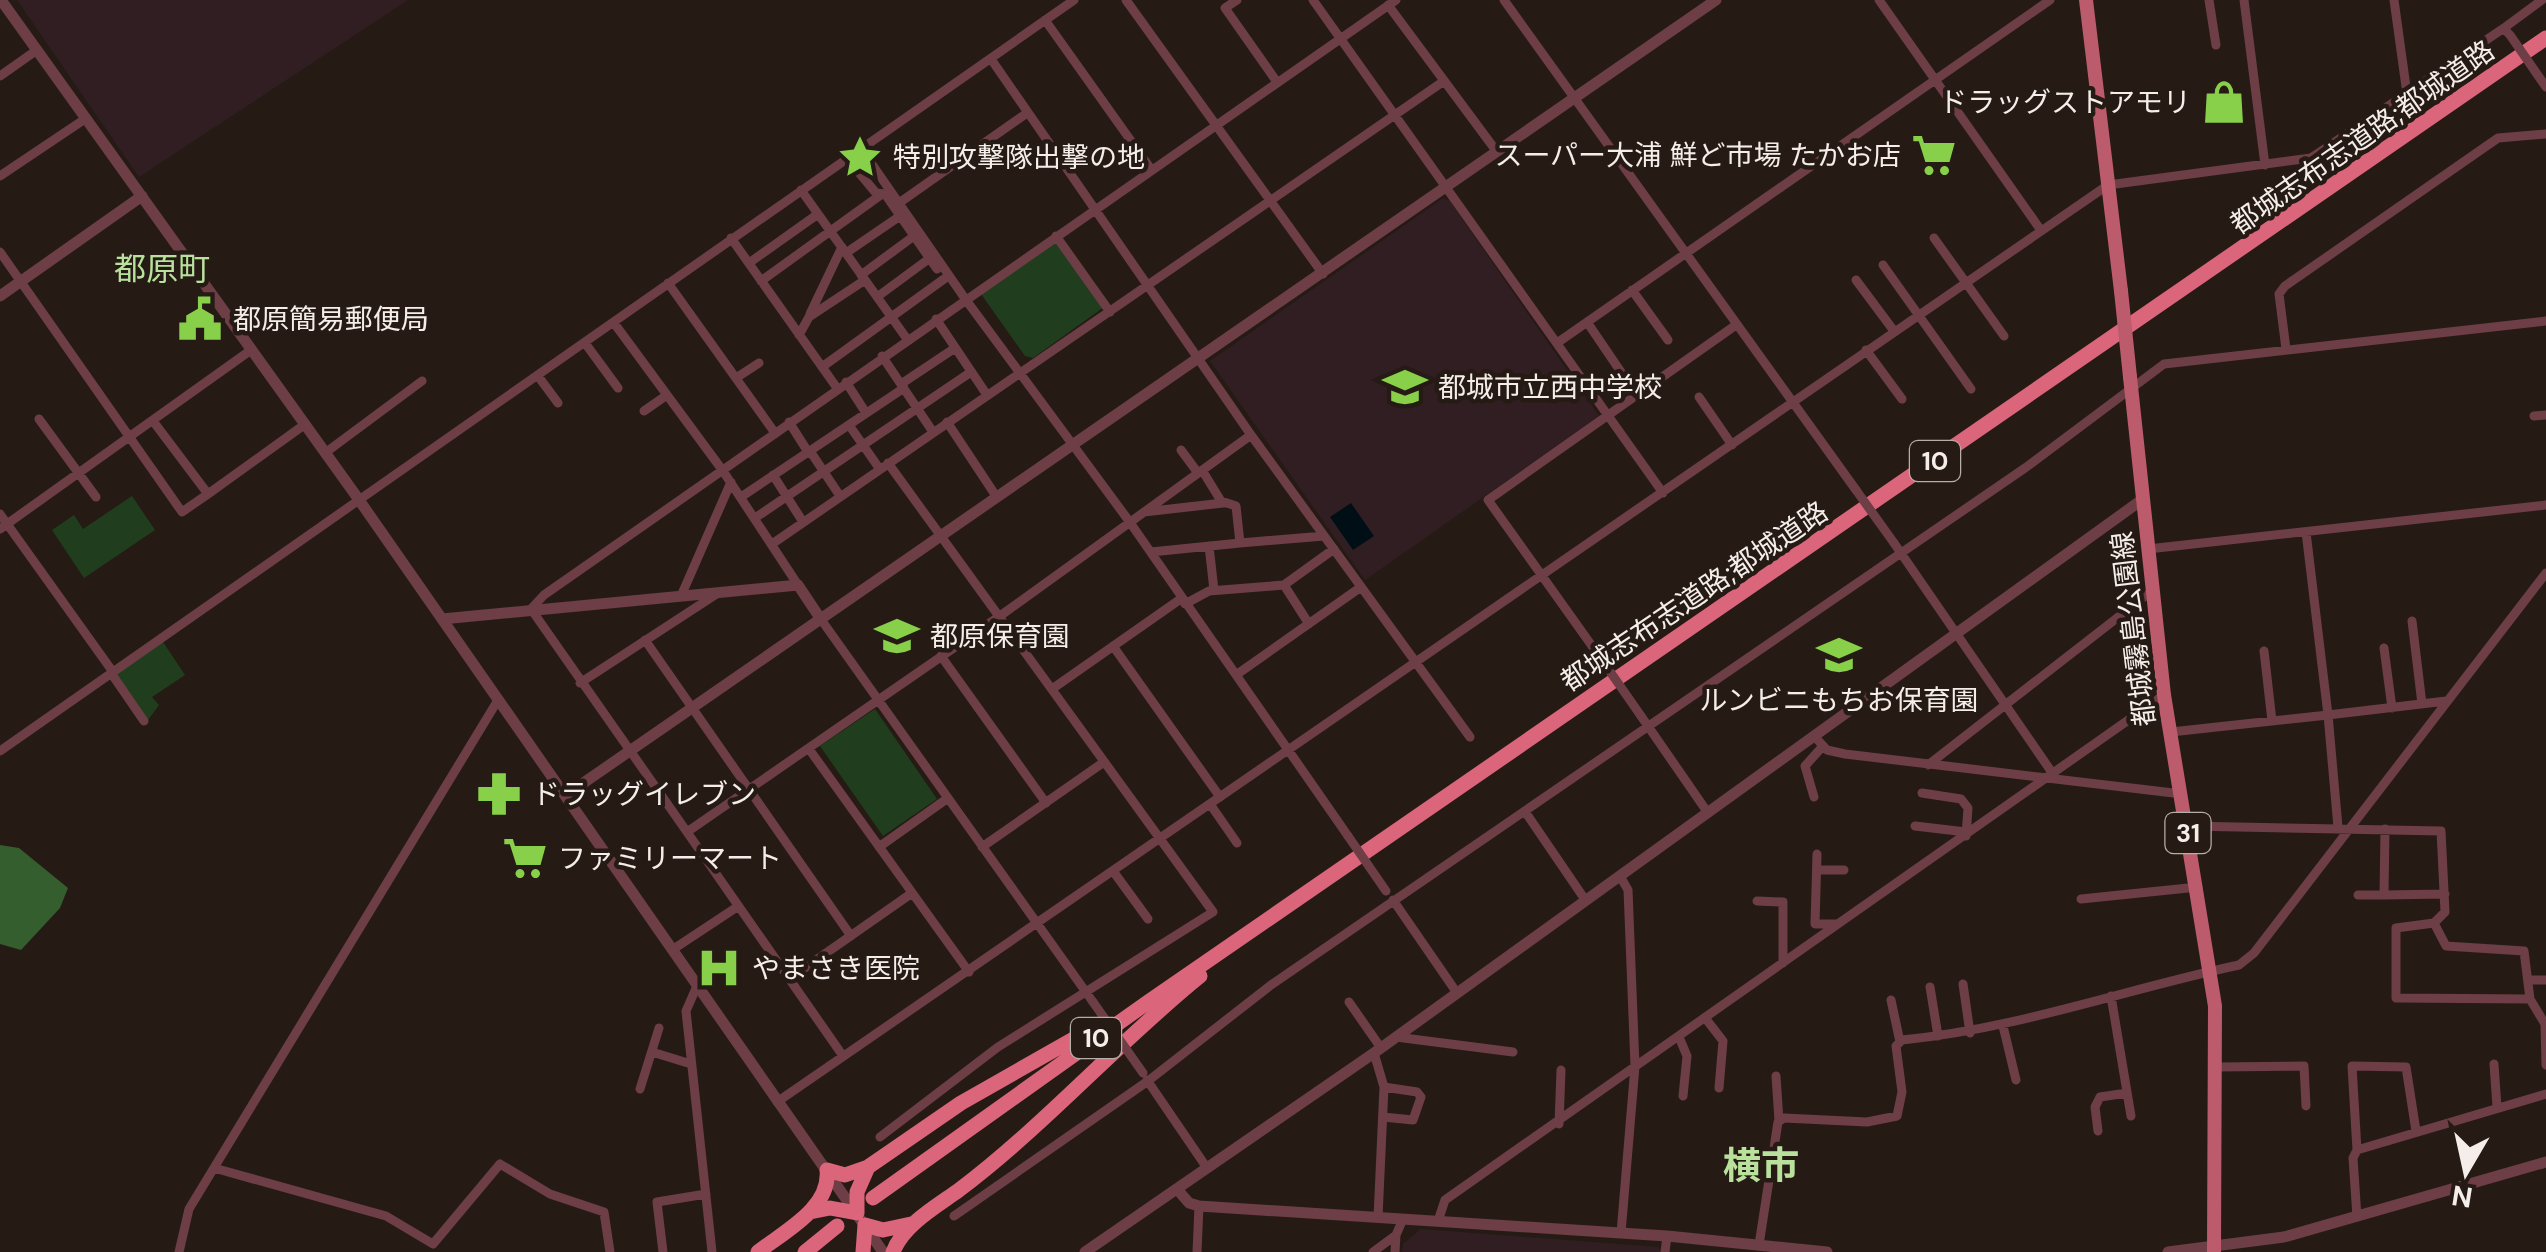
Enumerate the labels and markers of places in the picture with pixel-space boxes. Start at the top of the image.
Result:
shop icon: ドラッグストアモリ [2200,78,2248,126]
place label: ドラッグストアモリ [1939,84,2191,121]
supermarket icon: スーパー大浦 鮮ど市場 たかお店 [1910,131,1958,179]
place icon: 特別攻撃隊出撃の地 [836,133,884,181]
place label: スーパー大浦 鮮ど市場 たかお店 [1494,137,1901,174]
place label: 特別攻撃隊出撃の地 [893,139,1145,176]
public building icon: 都原簡易郵便局 [176,295,224,343]
place label: 都原簡易郵便局 [233,301,429,338]
school or university icon: 都城市立西中学校 [1381,363,1429,411]
place label: 都城市立西中学校 [1438,369,1662,406]
school or university icon: 都原保育園 [873,612,921,660]
place label: 都原保育園 [930,618,1070,655]
school or university icon: ルンビニもちお保育園 [1815,631,1863,679]
place label: ルンビニもちお保育園 [1699,682,1979,719]
pharmacy icon: ドラッグイレブン [475,770,523,818]
place label: ドラッグイレブン [532,776,756,813]
supermarket icon: ファミリーマート [501,834,549,882]
place label: ファミリーマート [558,840,782,877]
hospital icon: やまさき医院 [695,944,743,992]
place label: やまさき医院 [752,950,920,987]

